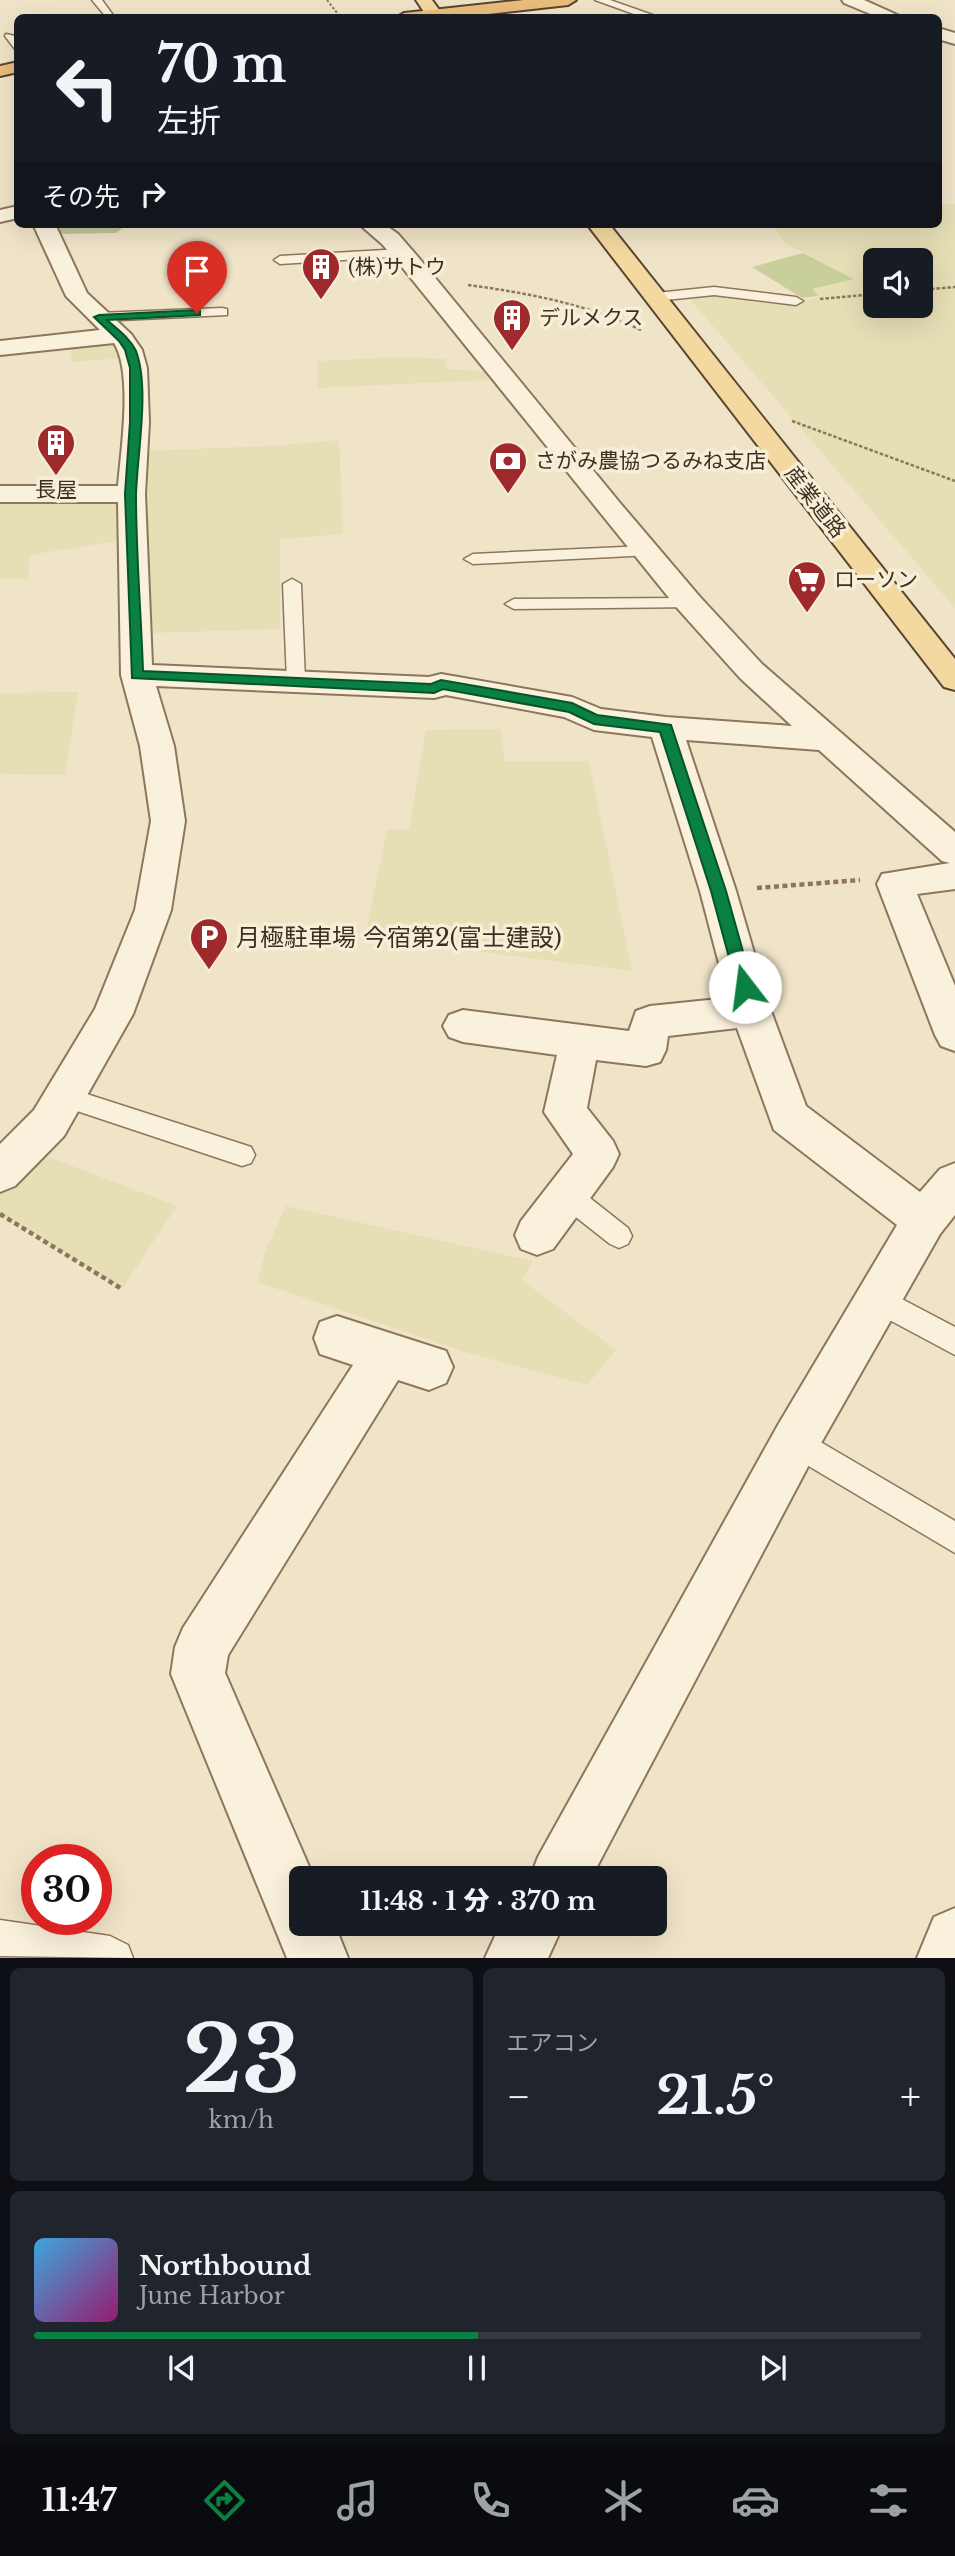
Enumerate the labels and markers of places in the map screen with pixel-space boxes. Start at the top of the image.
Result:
pin [167,241,227,313]
building icon: (株)サトウ [300,246,342,301]
place label: (株)サトウ [348,254,446,280]
building icon: デルメクス [491,297,533,352]
place label: デルメクス [539,305,643,331]
building icon: 長屋 [35,422,77,477]
bank icon: さがみ農協つるみね支店 [487,440,529,495]
place label: さがみ農協つるみね支店 [535,448,766,474]
place label: 長屋 [35,477,77,503]
supermarket icon: ローソン [786,559,828,614]
place label: ローソン [834,567,918,593]
parking icon: 月極駐車場 今宿第2(富士建設) [188,916,230,971]
place label: 月極駐車場 今宿第2(富士建設) [236,923,562,952]

